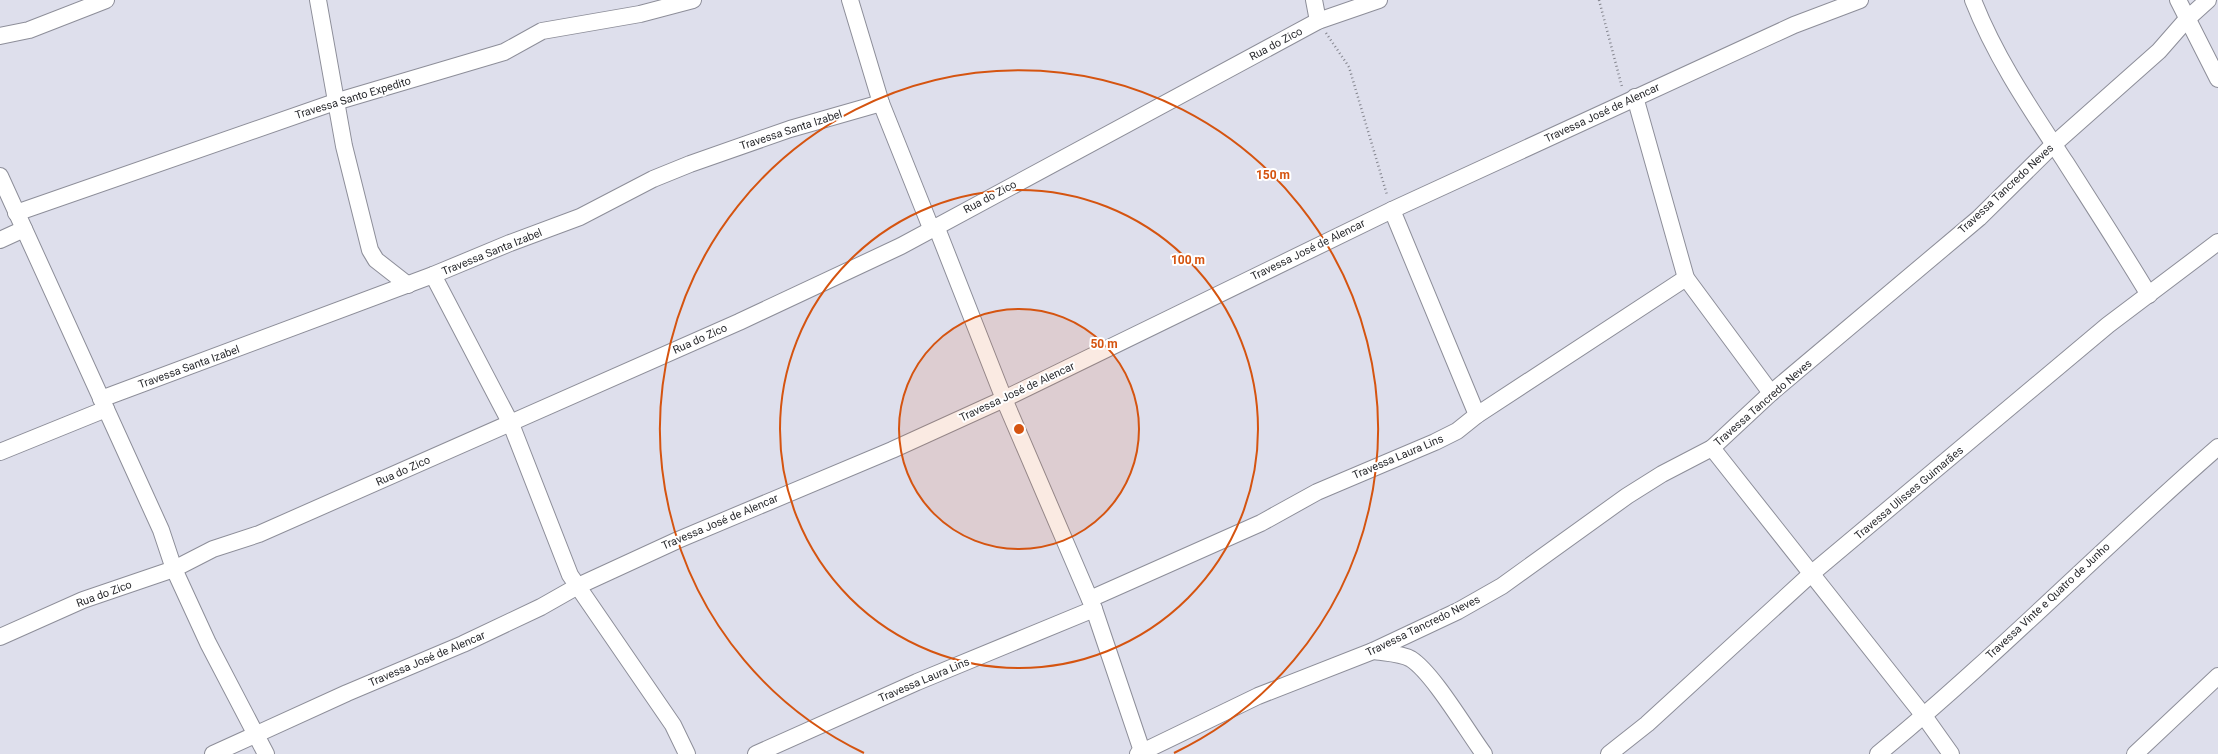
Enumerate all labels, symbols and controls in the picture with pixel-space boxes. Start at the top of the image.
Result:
street label: Rua do Zico [1247,25,1305,63]
street label: Travessa Santo Expedito [294,74,412,122]
street label: Travessa José de Alencar [1542,81,1662,145]
street label: Travessa Santa Izabel [738,107,844,153]
street label: Travessa Tancredo Neves [1956,141,2056,236]
text: 150 m [1256,168,1290,182]
street label: Rua do Zico [961,178,1019,216]
street label: Travessa José de Alencar [1249,217,1367,283]
street label: Travessa Santa Izabel [440,226,544,278]
text: 100 m [1171,253,1205,267]
street label: Rua do Zico [671,321,729,357]
text: 50 m [1090,337,1118,351]
street label: Travessa Santa Izabel [137,343,241,391]
street label: Travessa Tancredo Neves [1711,357,1815,449]
street label: Travessa José de Alencar [957,360,1077,424]
centre of rings [1012,422,1026,436]
street label: Travessa Laura Lins [1351,432,1446,482]
street label: Travessa Ulisses Guimarães [1852,444,1966,542]
street label: Rua do Zico [374,453,432,489]
street label: Travessa José de Alencar [660,491,780,552]
street label: Travessa Vinte e Quatro de Junho [1983,540,2113,662]
street label: Rua do Zico [74,578,134,610]
street label: Travessa Tancredo Neves [1364,593,1482,659]
street label: Travessa José de Alencar [367,628,487,689]
street label: Travessa Laura Lins [877,655,972,705]

